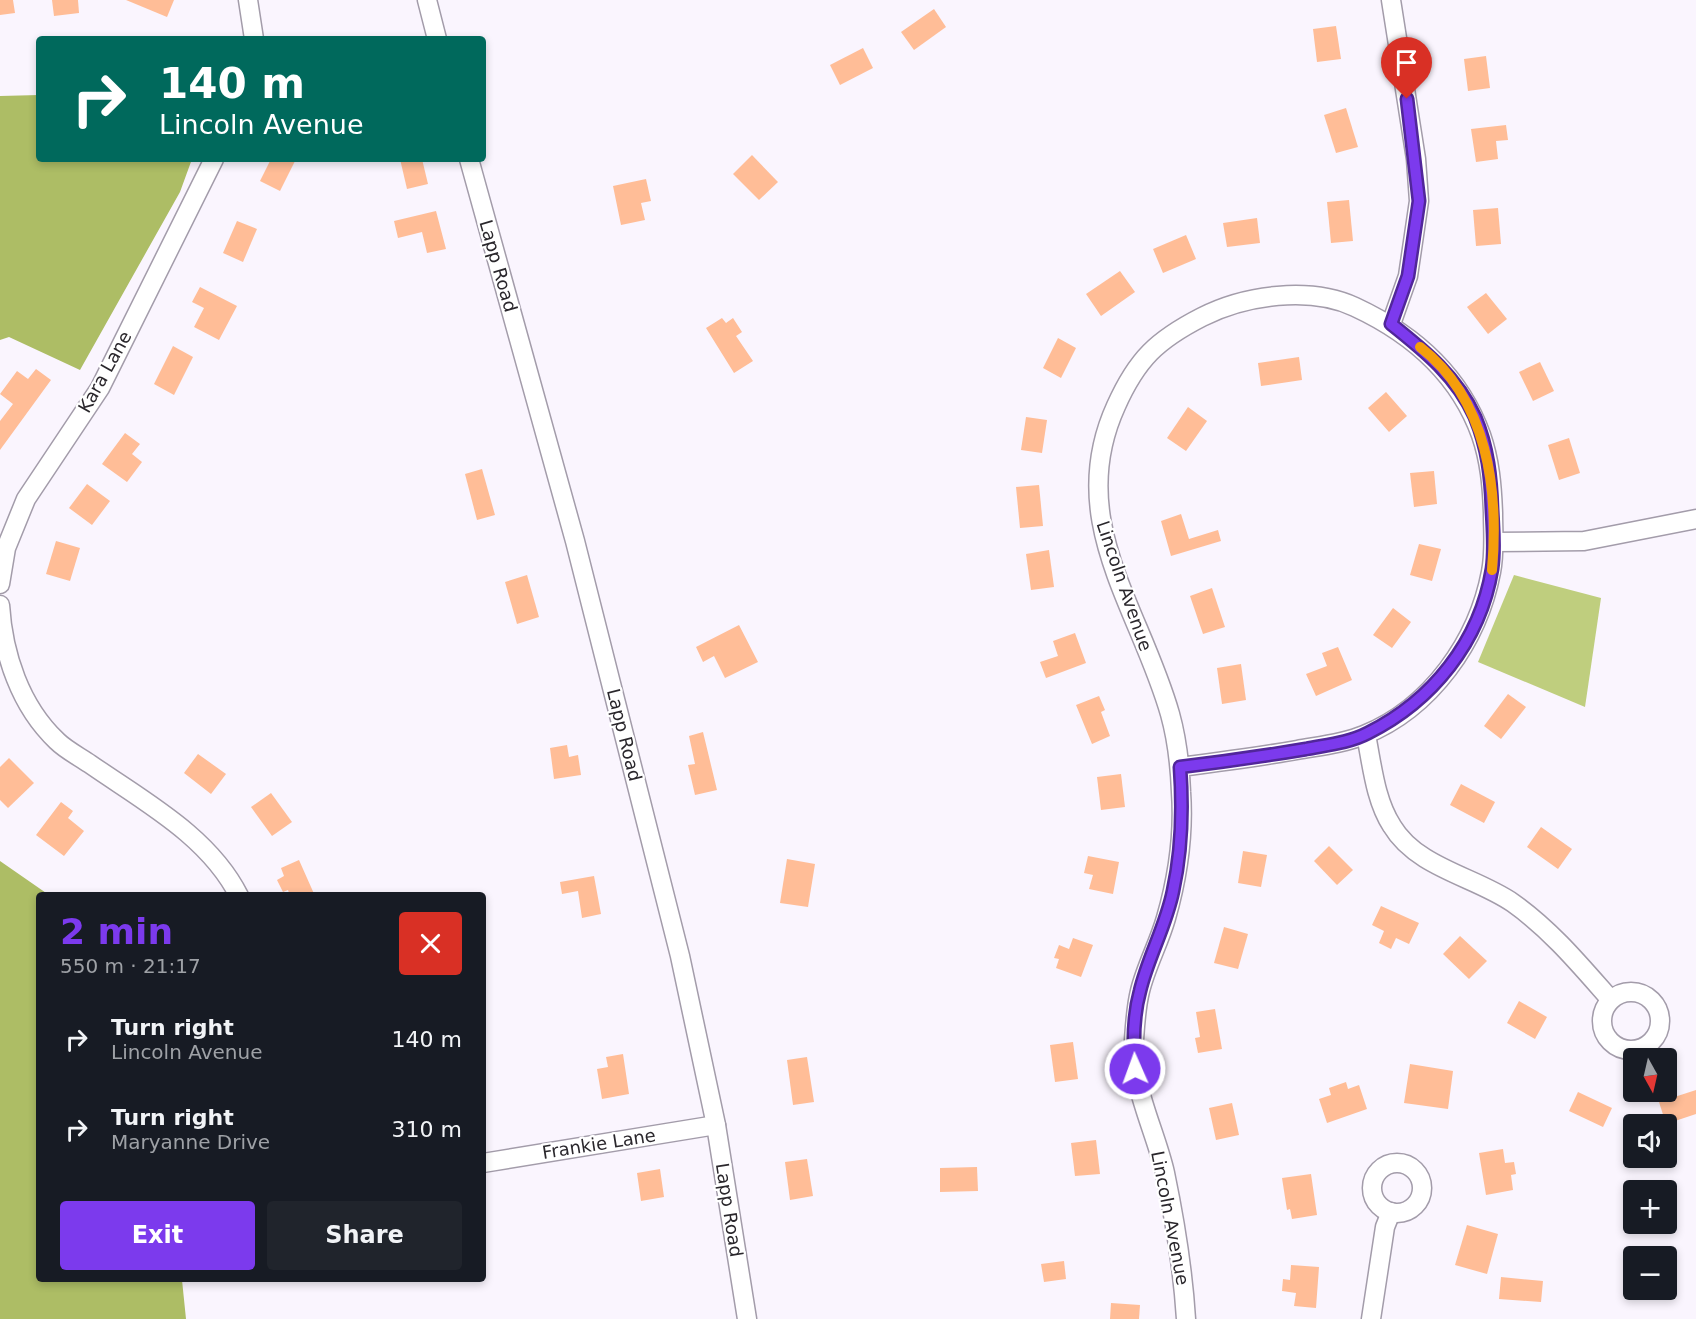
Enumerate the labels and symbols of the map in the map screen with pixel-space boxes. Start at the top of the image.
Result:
pin [1381,37,1432,99]
street label: Lapp Road [475,217,522,314]
street label: Kara Lane [74,327,136,416]
street label: Lincoln Avenue [1092,518,1157,654]
street label: Lapp Road [603,686,646,783]
position arrow [1103,1037,1167,1101]
north arrow [1623,1048,1677,1102]
street label: Frankie Lane [541,1124,657,1163]
street label: Lincoln Avenue [1147,1149,1194,1287]
street label: Lapp Road [712,1161,747,1258]

